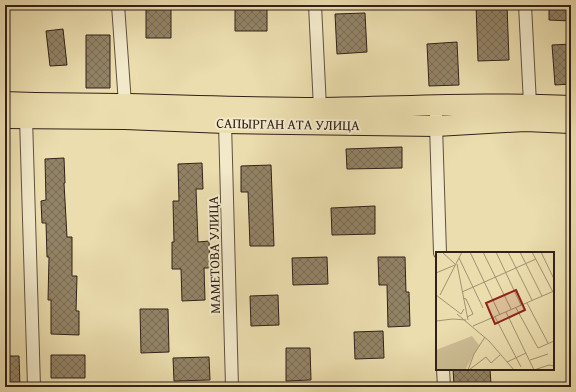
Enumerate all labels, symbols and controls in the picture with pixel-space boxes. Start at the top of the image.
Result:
street label: САПЫРГАН АТА УЛИЦА [216,113,360,135]
street label: МАМЕТОВА УЛИЦА [203,195,225,314]
inset map [436,252,554,370]

